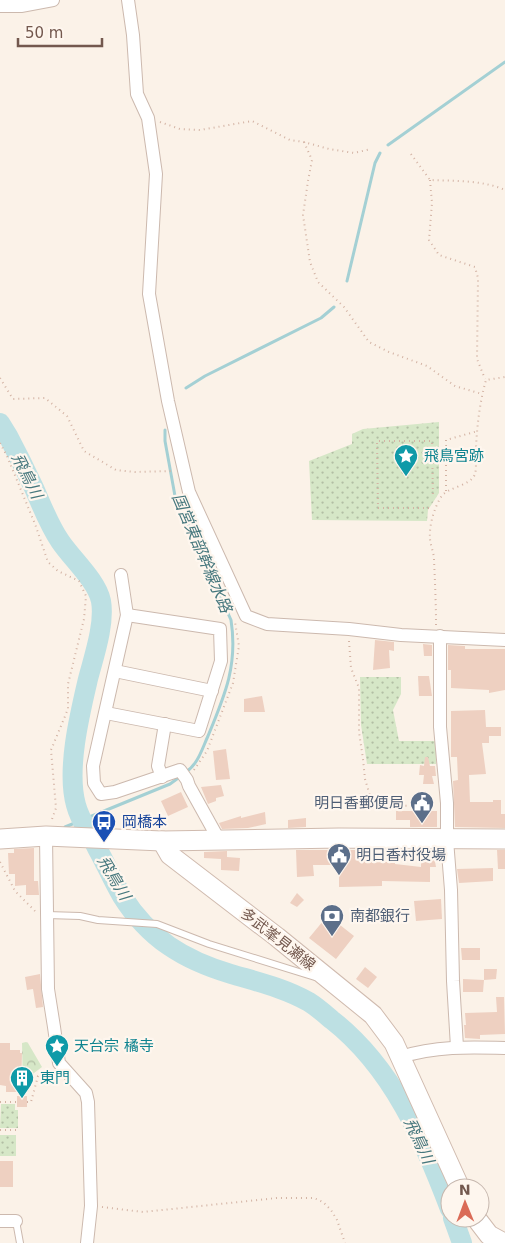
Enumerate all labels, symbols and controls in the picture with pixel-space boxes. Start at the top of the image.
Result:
scale bar [18,15,101,47]
text: 50 m [25,24,63,42]
place icon: 飛鳥宮跡 [393,443,419,477]
place label: 飛鳥宮跡 [424,447,484,465]
water label: 飛鳥川 [8,450,47,503]
water label: 国営東部幹線水路 [168,490,237,617]
public building icon: 明日香郵便局 [409,790,435,824]
place label: 明日香郵便局 [314,794,404,812]
bus stop icon: 岡橋本 [91,809,117,843]
place label: 岡橋本 [122,813,167,831]
public building icon: 明日香村役場 [326,842,352,876]
place label: 明日香村役場 [356,846,446,864]
water label: 飛鳥川 [93,853,136,905]
bank icon: 南都銀行 [319,903,345,937]
street label: 多武峯見瀬線 [237,904,319,974]
place label: 南都銀行 [350,907,410,925]
place icon: 天台宗 橘寺 [44,1033,70,1067]
place label: 天台宗 橘寺 [74,1037,154,1055]
building icon: 東門 [9,1065,35,1099]
place label: 東門 [40,1069,70,1087]
water label: 飛鳥川 [400,1115,439,1169]
north arrow [440,1178,490,1228]
text: N [459,1182,471,1198]

